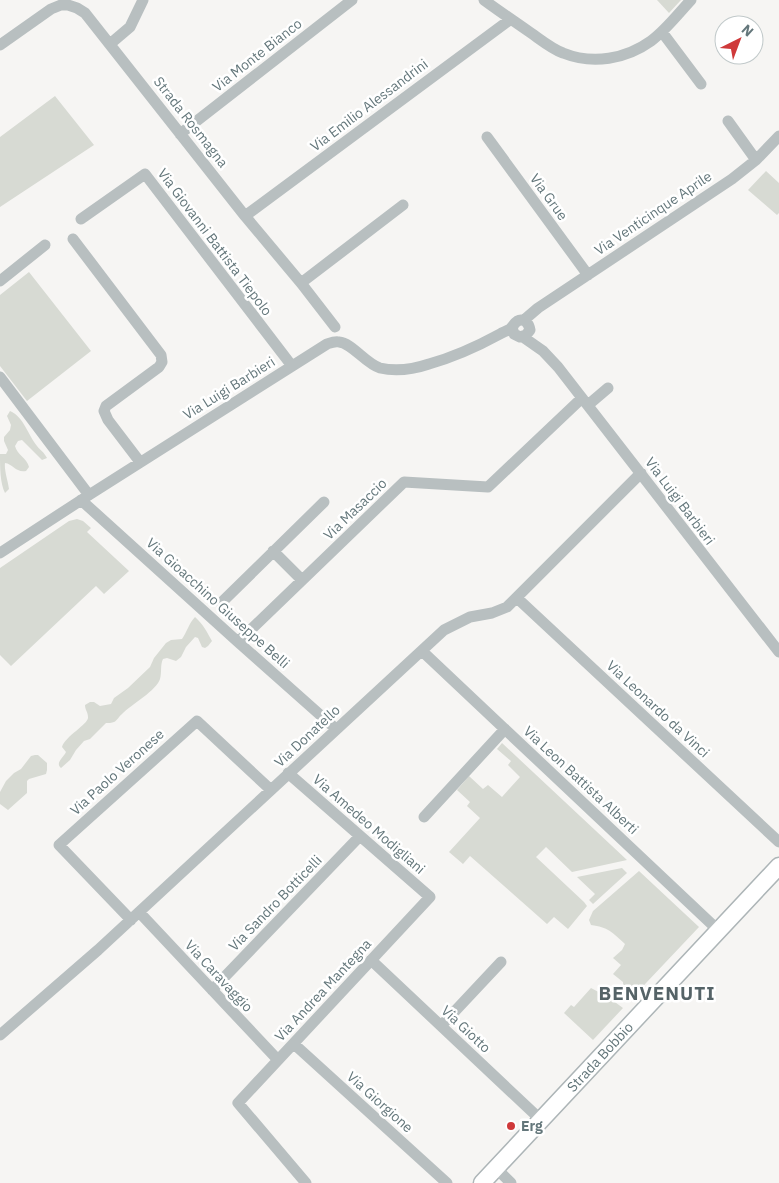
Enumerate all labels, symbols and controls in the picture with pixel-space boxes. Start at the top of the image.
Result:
street label: Via Monte Bianco [209,14,305,96]
north arrow [714,15,764,65]
text: N [738,20,757,40]
street label: Via Emilio Alessandrini [307,55,431,155]
street label: Strada Rosmagna [150,73,232,171]
street label: Via Giovanni Battista Tiepolo [154,165,276,319]
street label: Via Venticinque Aprile [591,167,715,259]
street label: Via Grue [526,170,572,224]
street label: Via Luigi Barbieri [180,353,278,423]
street label: Via Luigi Barbieri [641,454,719,548]
street label: Via Masaccio [320,474,391,544]
street label: Via Gioacchino Giuseppe Belli [143,534,293,672]
street label: Via Leonardo da Vinci [603,657,713,761]
street label: Via Donatello [270,701,344,771]
street label: Via Leon Battista Alberti [520,722,642,838]
street label: Via Paolo Veronese [66,725,168,819]
street label: Via Amedeo Modigliani [309,770,429,878]
street label: Via Sandro Botticelli [225,851,325,955]
street label: Via Andrea Mantegna [271,935,375,1045]
street label: Via Caravaggio [181,936,257,1016]
district label: BENVENUTI [598,981,716,1005]
street label: Via Giotto [437,1001,495,1057]
street label: Strada Bobbio [563,1018,637,1096]
street label: Via Giorgione [343,1068,417,1137]
place label: Erg [521,1117,543,1135]
marker: Erg [505,1120,517,1132]

